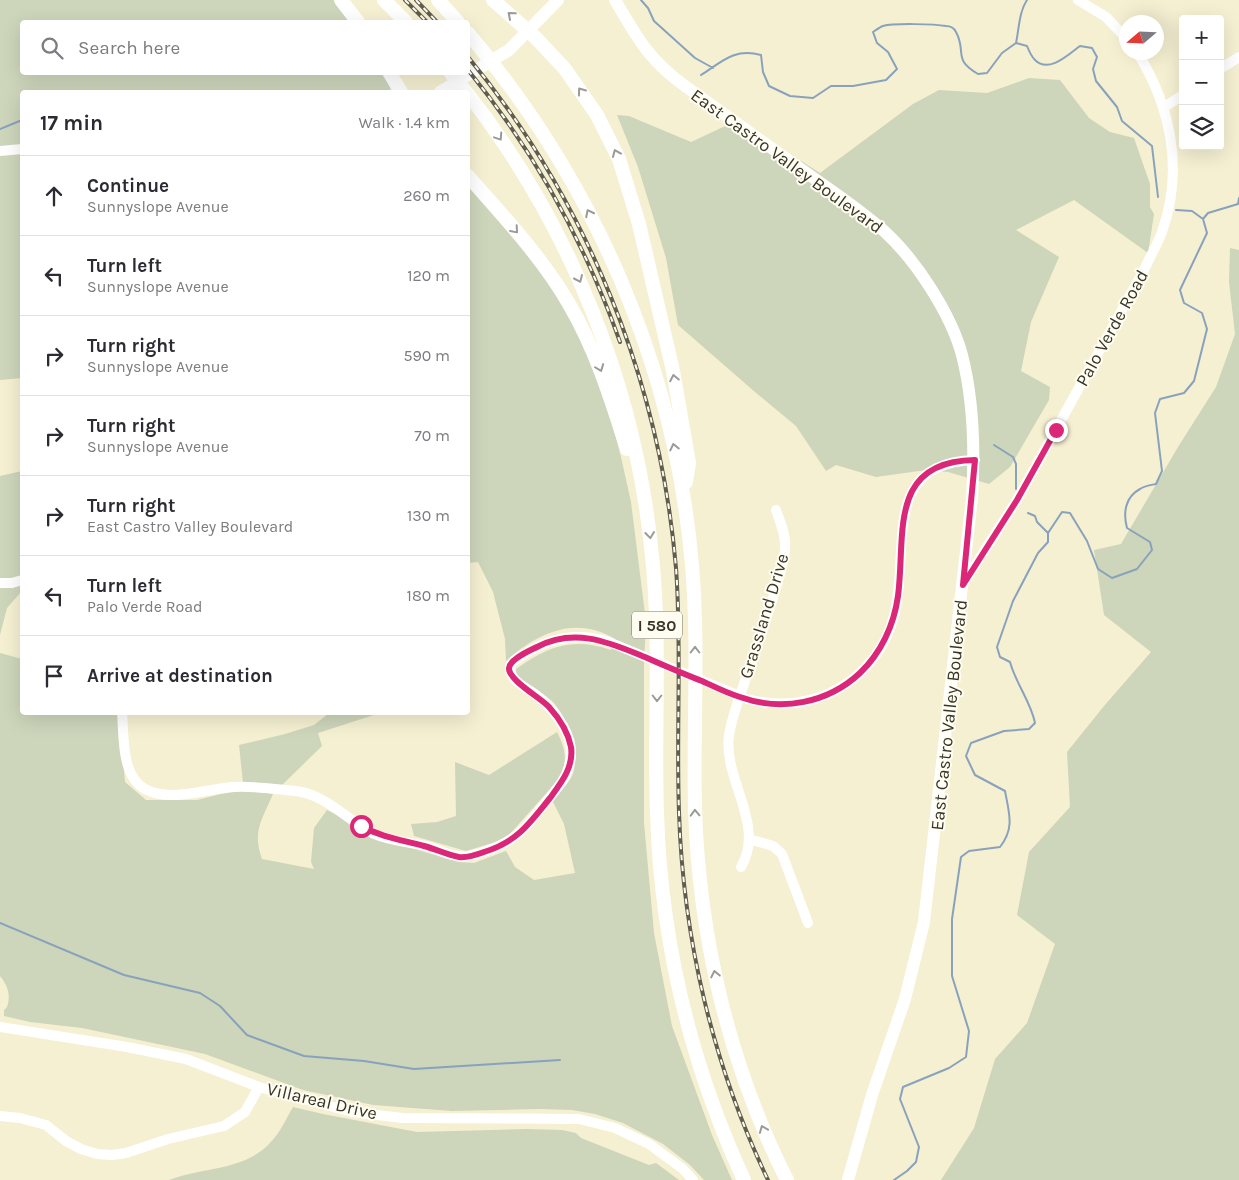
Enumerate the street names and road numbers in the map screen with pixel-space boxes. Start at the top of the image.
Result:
street label: East Castro Valley Boulevard [687,84,887,238]
street label: Palo Verde Road [1071,266,1153,390]
street label: Grassland Drive [735,551,793,681]
street label: East Castro Valley Boulevard [926,598,972,832]
road number: I 580 [632,612,682,638]
street label: Villareal Drive [265,1078,379,1124]

